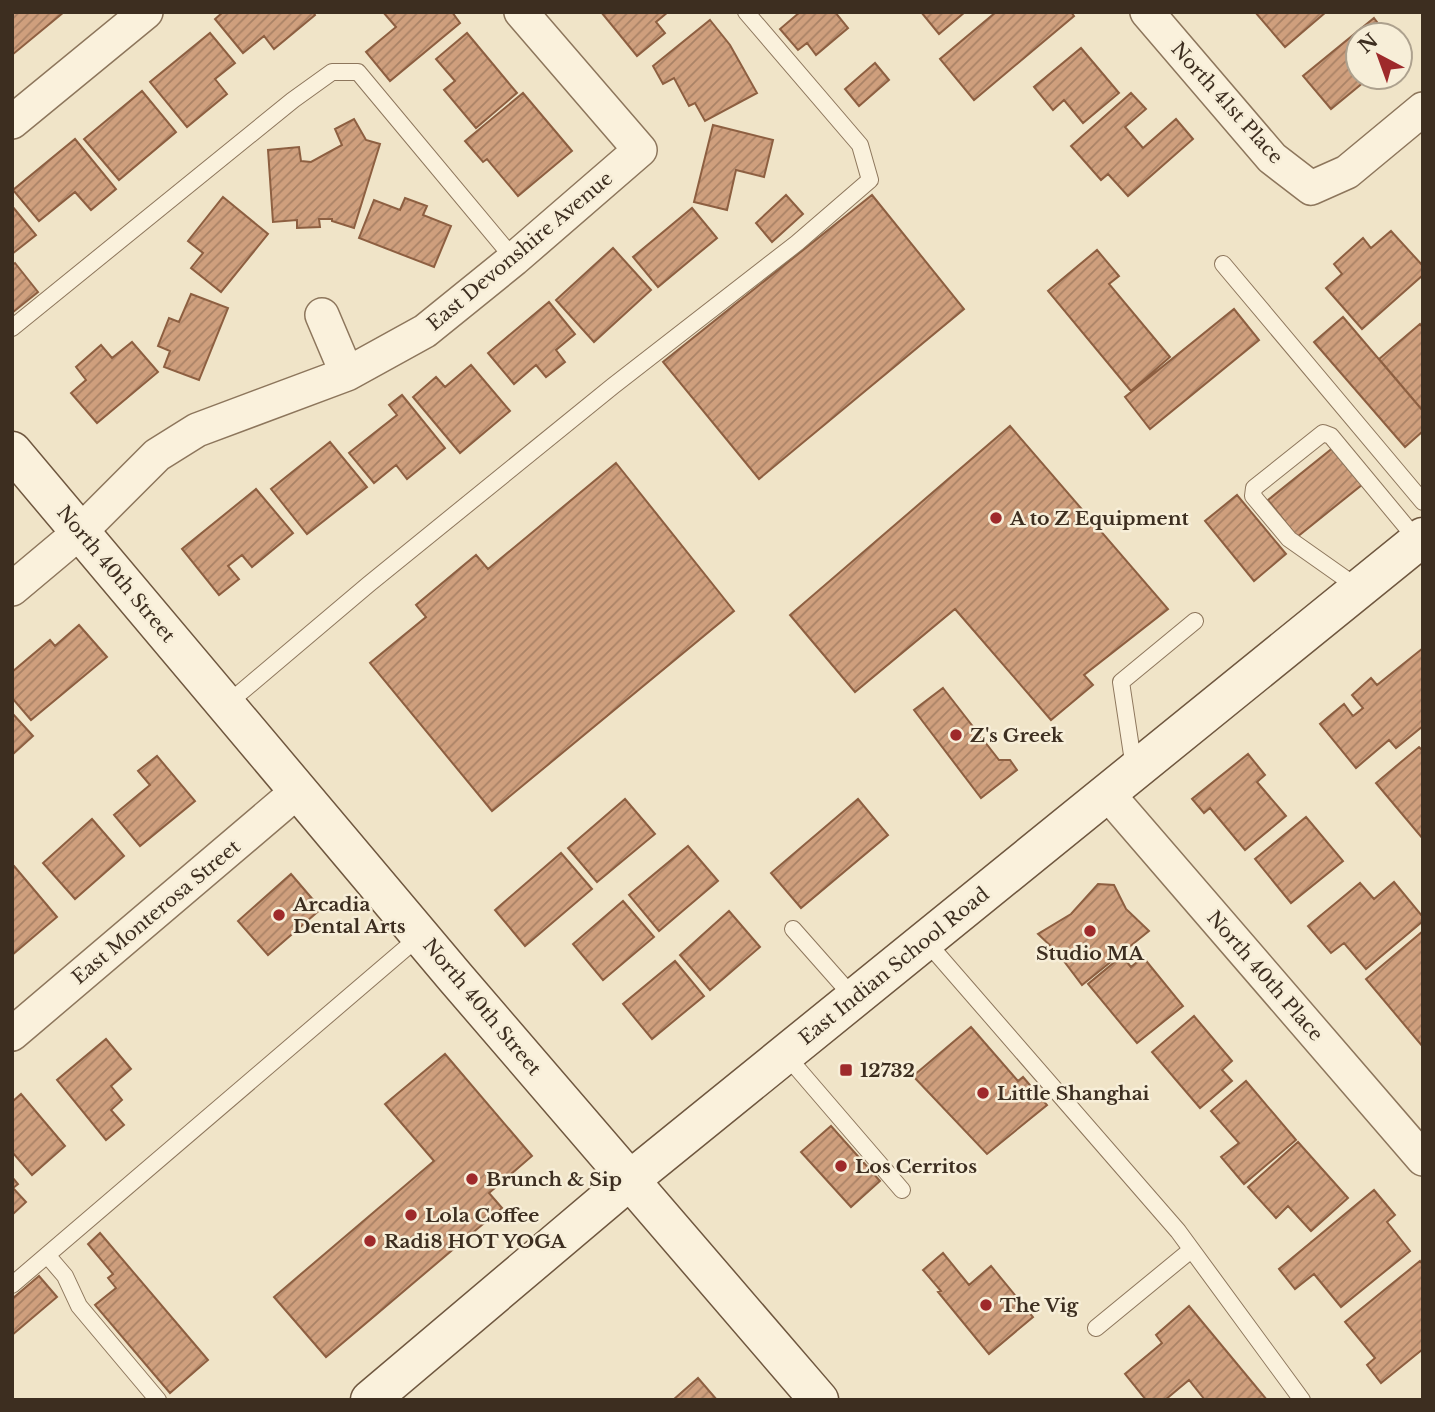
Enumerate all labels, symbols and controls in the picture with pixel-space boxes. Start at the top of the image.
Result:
north arrow [1344,21,1414,91]
text: N [1354,29,1383,58]
street label: North 41st Place [1166,38,1288,168]
street label: East Devonshire Avenue [423,167,617,335]
street label: North 40th Street [52,501,180,648]
place label: A to Z Equipment [1009,507,1190,530]
marker: A to Z Equipment [988,510,1004,526]
place label: Z's Greek [970,724,1064,747]
marker: Z's Greek [948,727,964,743]
street label: East Monterosa Street [67,834,245,989]
street label: East Indian School Road [794,882,994,1050]
place label: Arcadia Dental Arts [292,893,406,938]
street label: North 40th Place [1202,906,1328,1046]
marker: Arcadia Dental Arts [271,907,287,923]
marker: Studio MA [1082,923,1098,939]
street label: North 40th Street [418,934,546,1081]
place label: Studio MA [1036,942,1145,965]
place label: 12732 [860,1059,915,1082]
marker: 12732 [838,1062,854,1078]
place label: Little Shanghai [997,1082,1150,1105]
marker: Little Shanghai [975,1085,991,1101]
place label: Los Cerritos [855,1155,977,1178]
marker: Los Cerritos [833,1158,849,1174]
place label: Brunch & Sip [486,1168,622,1191]
marker: Brunch & Sip [464,1171,480,1187]
place label: Lola Coffee [425,1204,539,1227]
marker: Lola Coffee [403,1207,419,1223]
place label: Radi8 HOT YOGA [384,1230,567,1253]
marker: Radi8 HOT YOGA [362,1233,378,1249]
place label: The Vig [1000,1294,1080,1317]
marker: The Vig [978,1297,994,1313]

